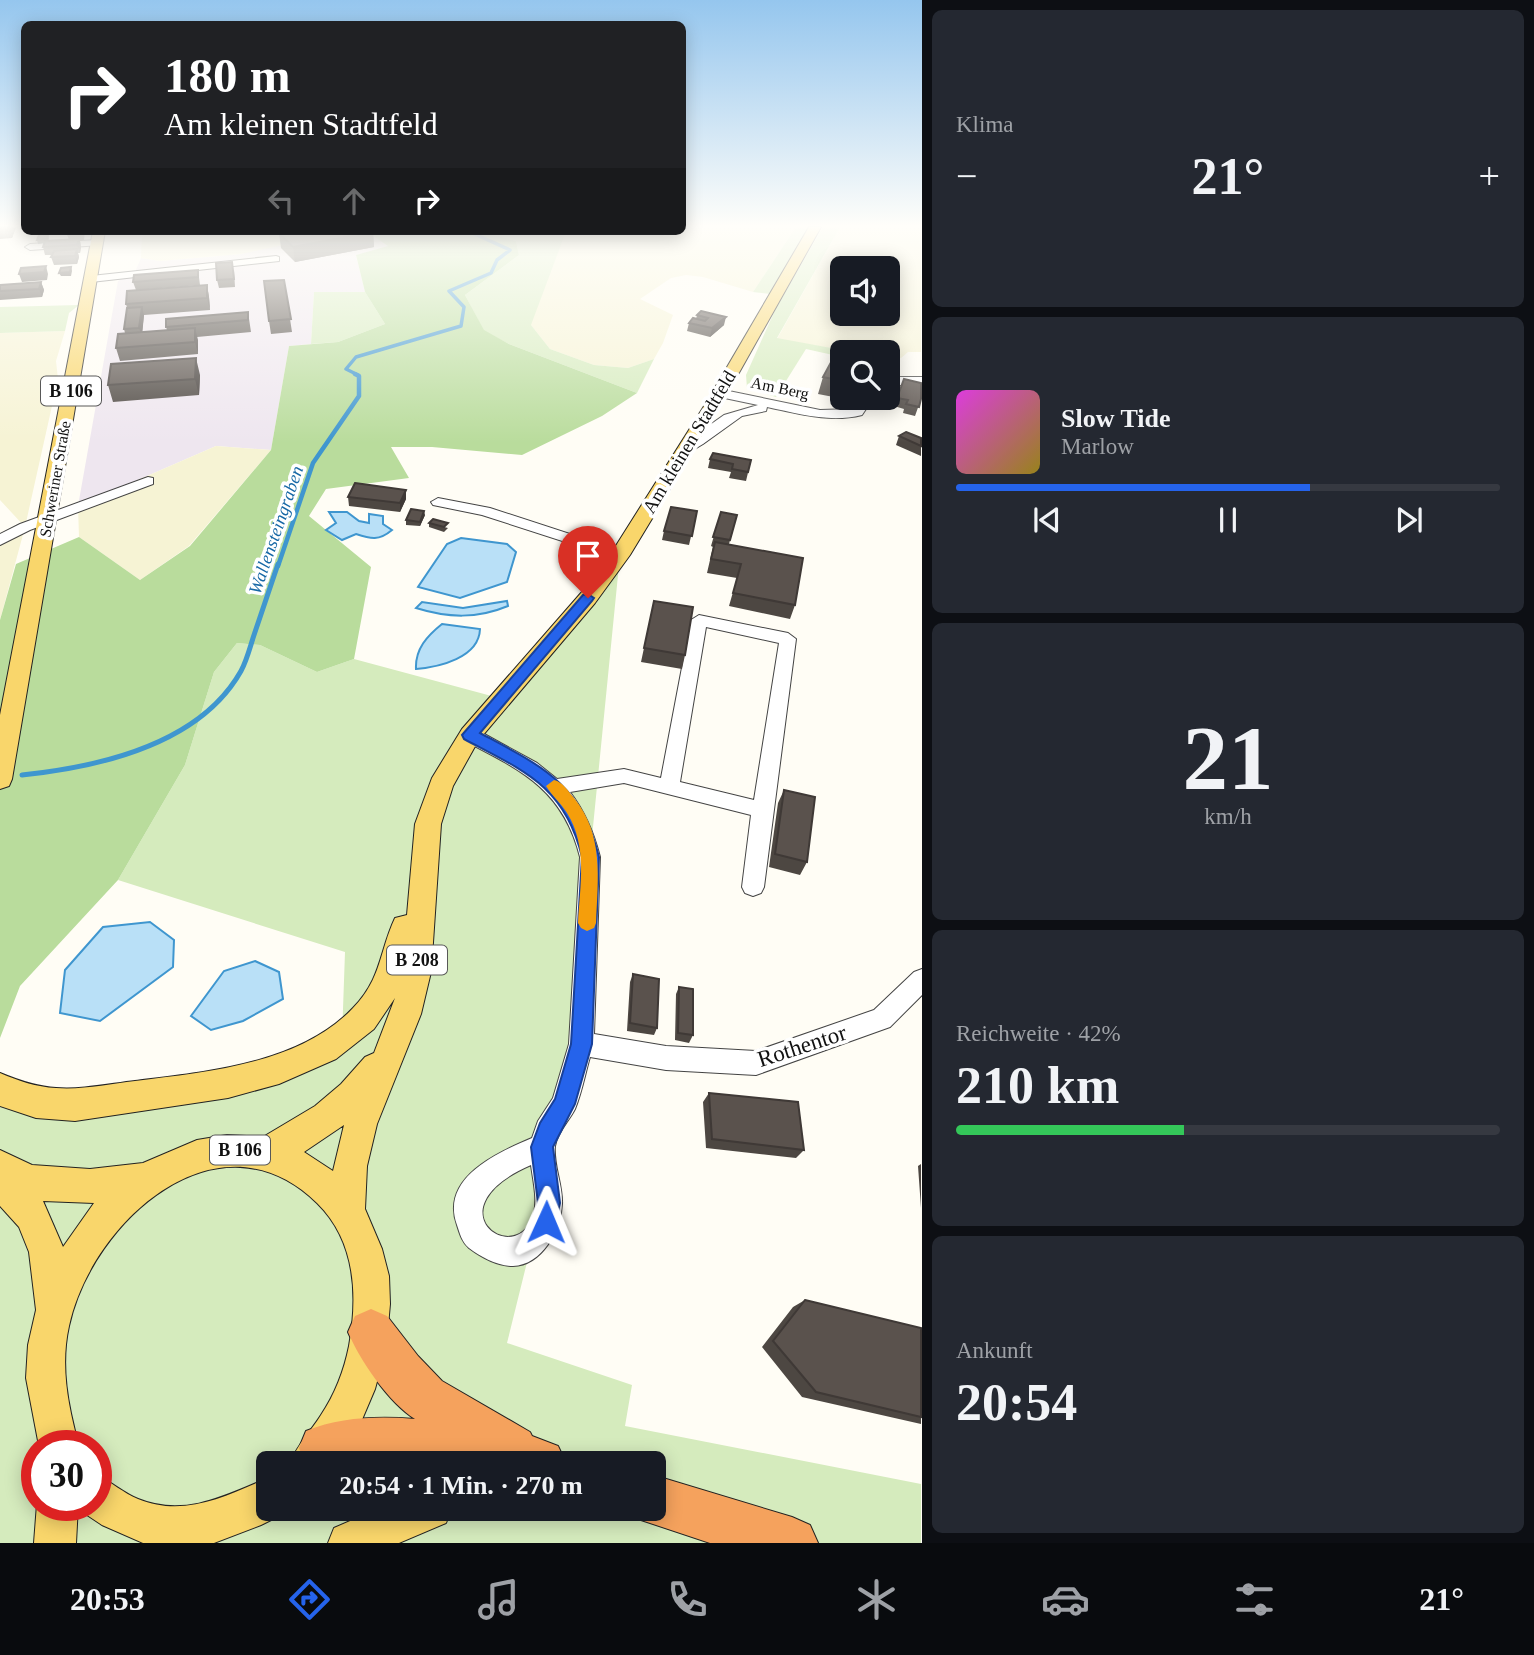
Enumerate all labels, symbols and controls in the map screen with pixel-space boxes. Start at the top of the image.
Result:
text: 180 m [164,48,291,103]
icon: right [49,49,140,140]
text: Am kleinen Stadtfeld [164,106,438,142]
text: Klima [956,112,1014,137]
text: 21° [1192,148,1264,205]
text: − [956,155,977,197]
text: + [1479,155,1500,197]
icon: left [262,182,300,220]
icon: ahead [335,182,373,220]
icon: right [408,182,446,220]
map controls [830,256,900,410]
button: sound [830,256,900,326]
button: search [830,340,900,410]
street label: Am kleinen Stadtfeld [638,367,740,517]
street label: Am Berg [749,374,811,403]
road number: B 106 [41,376,101,405]
text: Slow Tide [1061,404,1171,433]
street label: Schweriner Straße [36,420,74,538]
text: Marlow [1061,434,1134,459]
water label: Wallensteingraben [245,463,307,597]
icon: previous [1028,501,1066,539]
icon: pause [1209,501,1247,539]
icon: next [1390,501,1428,539]
pin [558,526,618,598]
icon: arrive [569,537,607,575]
text: 21 [1183,708,1274,809]
text: km/h [1204,804,1252,829]
road number: B 208 [387,945,447,974]
street label: Rothentor [754,1020,850,1072]
text: Reichweite · 42% [956,1021,1121,1046]
text: 210 km [956,1057,1119,1114]
road number: B 106 [210,1135,270,1164]
position arrow [509,1185,583,1259]
text: Ankunft [956,1338,1033,1363]
text: 20:54 [956,1374,1077,1431]
speed limit sign: 30 [21,1430,112,1521]
text: 20:54 · 1 Min. · 270 m [339,1471,583,1500]
icon: directions [285,1575,334,1624]
icon: music [474,1575,523,1624]
icon: phone [663,1575,712,1624]
icon: climate [852,1575,901,1624]
icon: car [1041,1575,1090,1624]
icon: filters [1230,1575,1279,1624]
text: 20:53 [70,1581,145,1617]
text: 21° [1419,1581,1464,1617]

